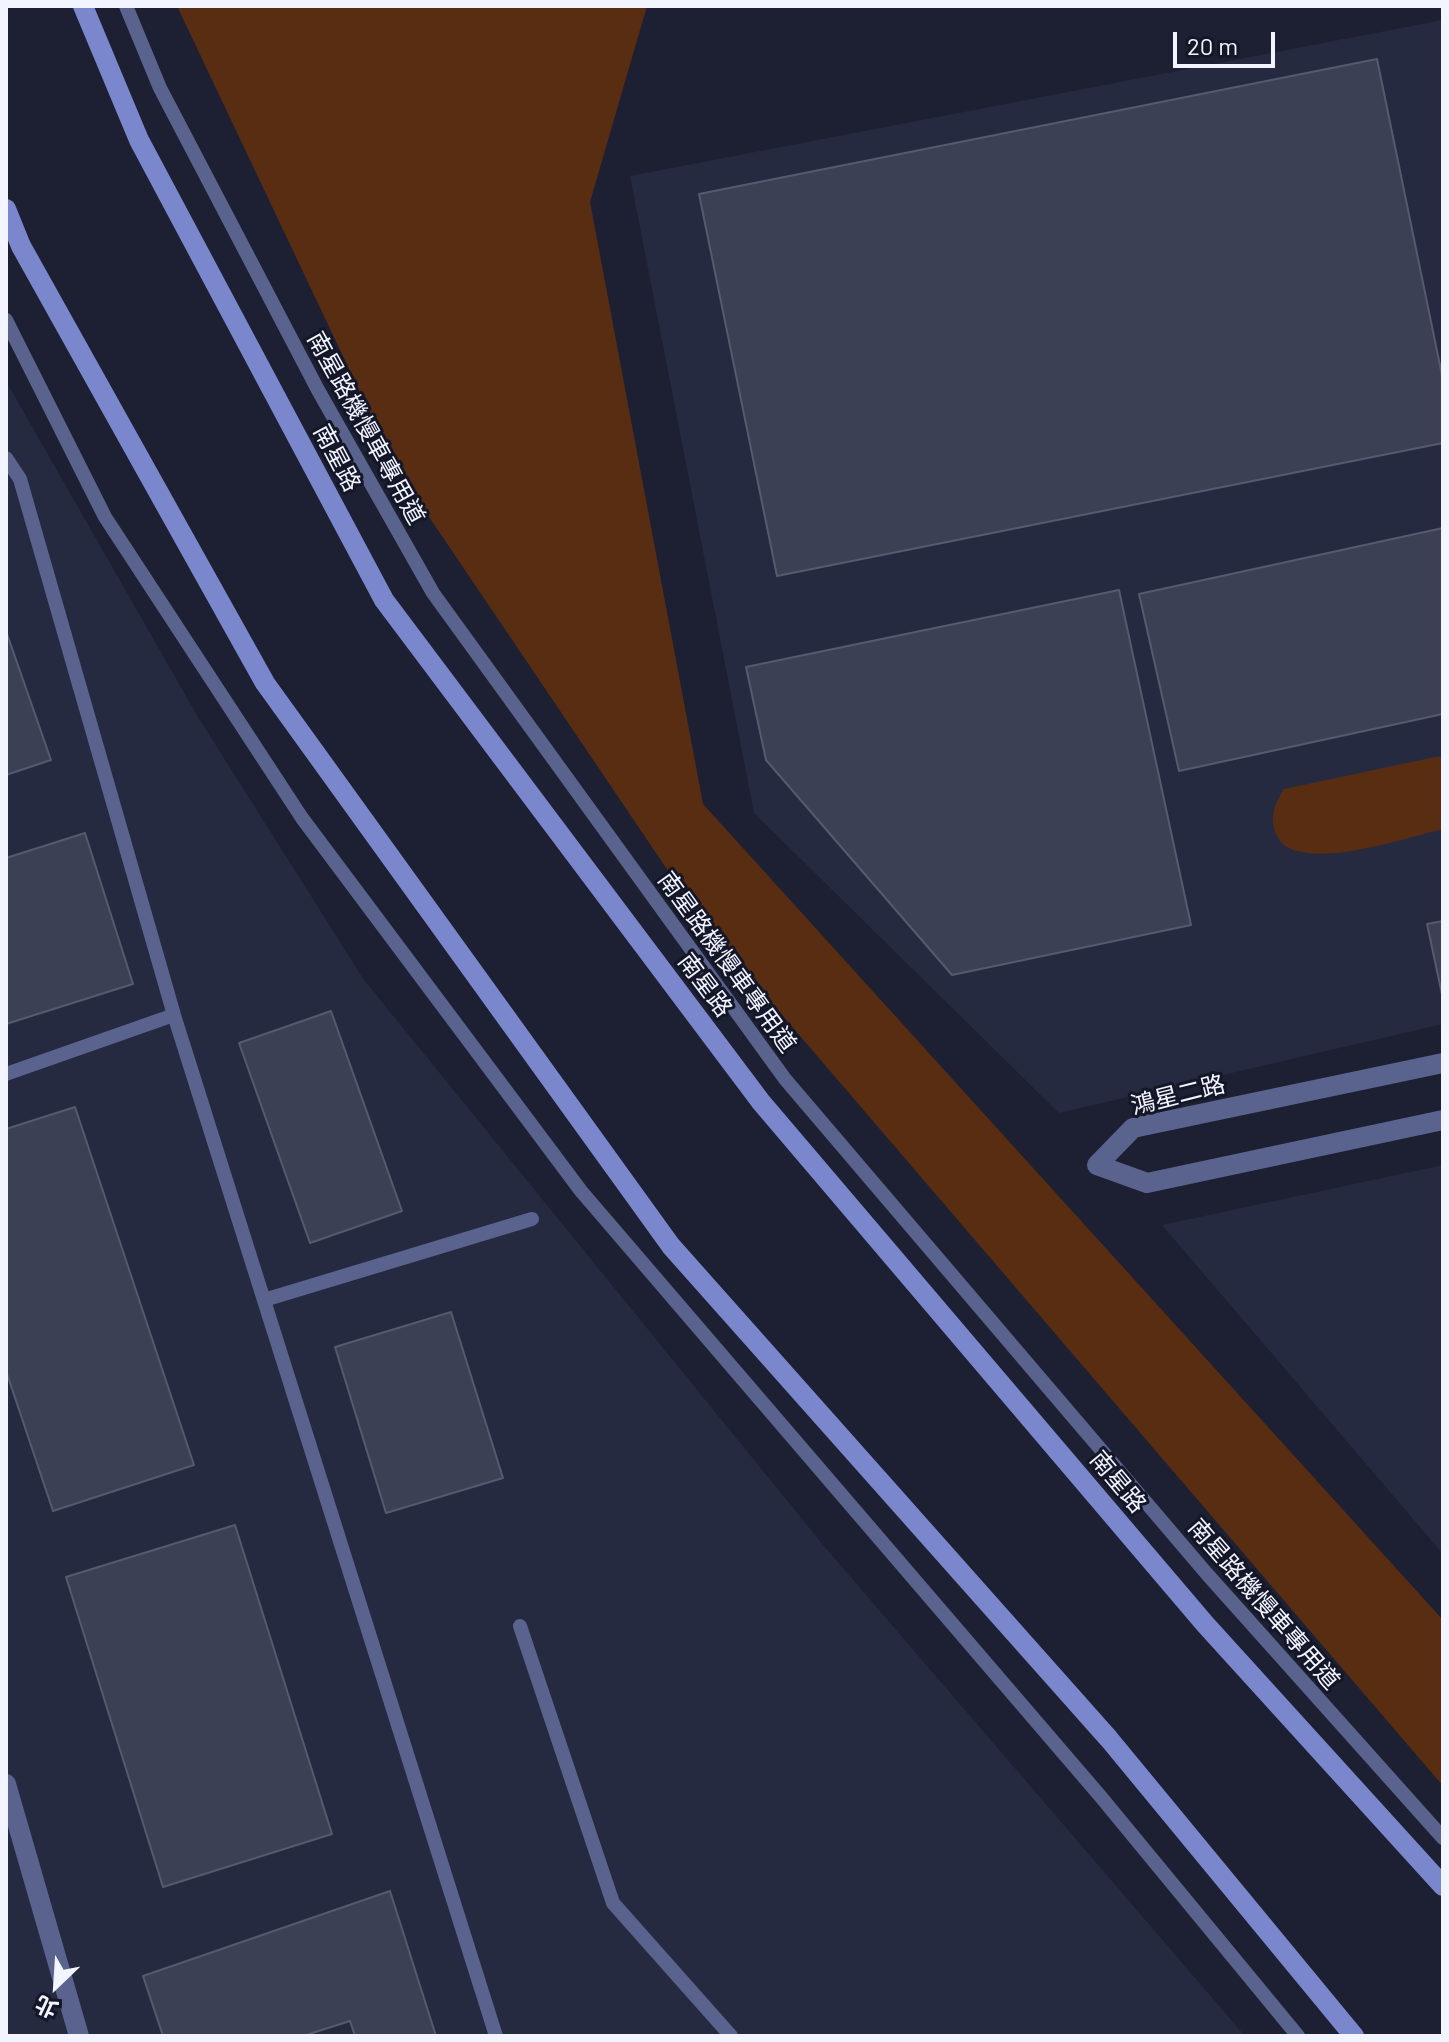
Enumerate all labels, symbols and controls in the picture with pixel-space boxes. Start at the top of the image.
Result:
scale bar [1177,16,1279,66]
text: 20 m [1187,31,1238,60]
street label: 南星路機慢車專用道 [301,327,431,529]
street label: 南星路 [307,419,367,497]
street label: 南星路機慢車專用道 [652,866,802,1058]
street label: 南星路 [672,948,738,1022]
street label: 鴻星二路 [1128,1069,1228,1121]
street label: 南星路 [1084,1445,1152,1519]
street label: 南星路機慢車專用道 [1182,1513,1346,1695]
north arrow [16,1946,96,2026]
text: 北 [30,1991,61,2024]

